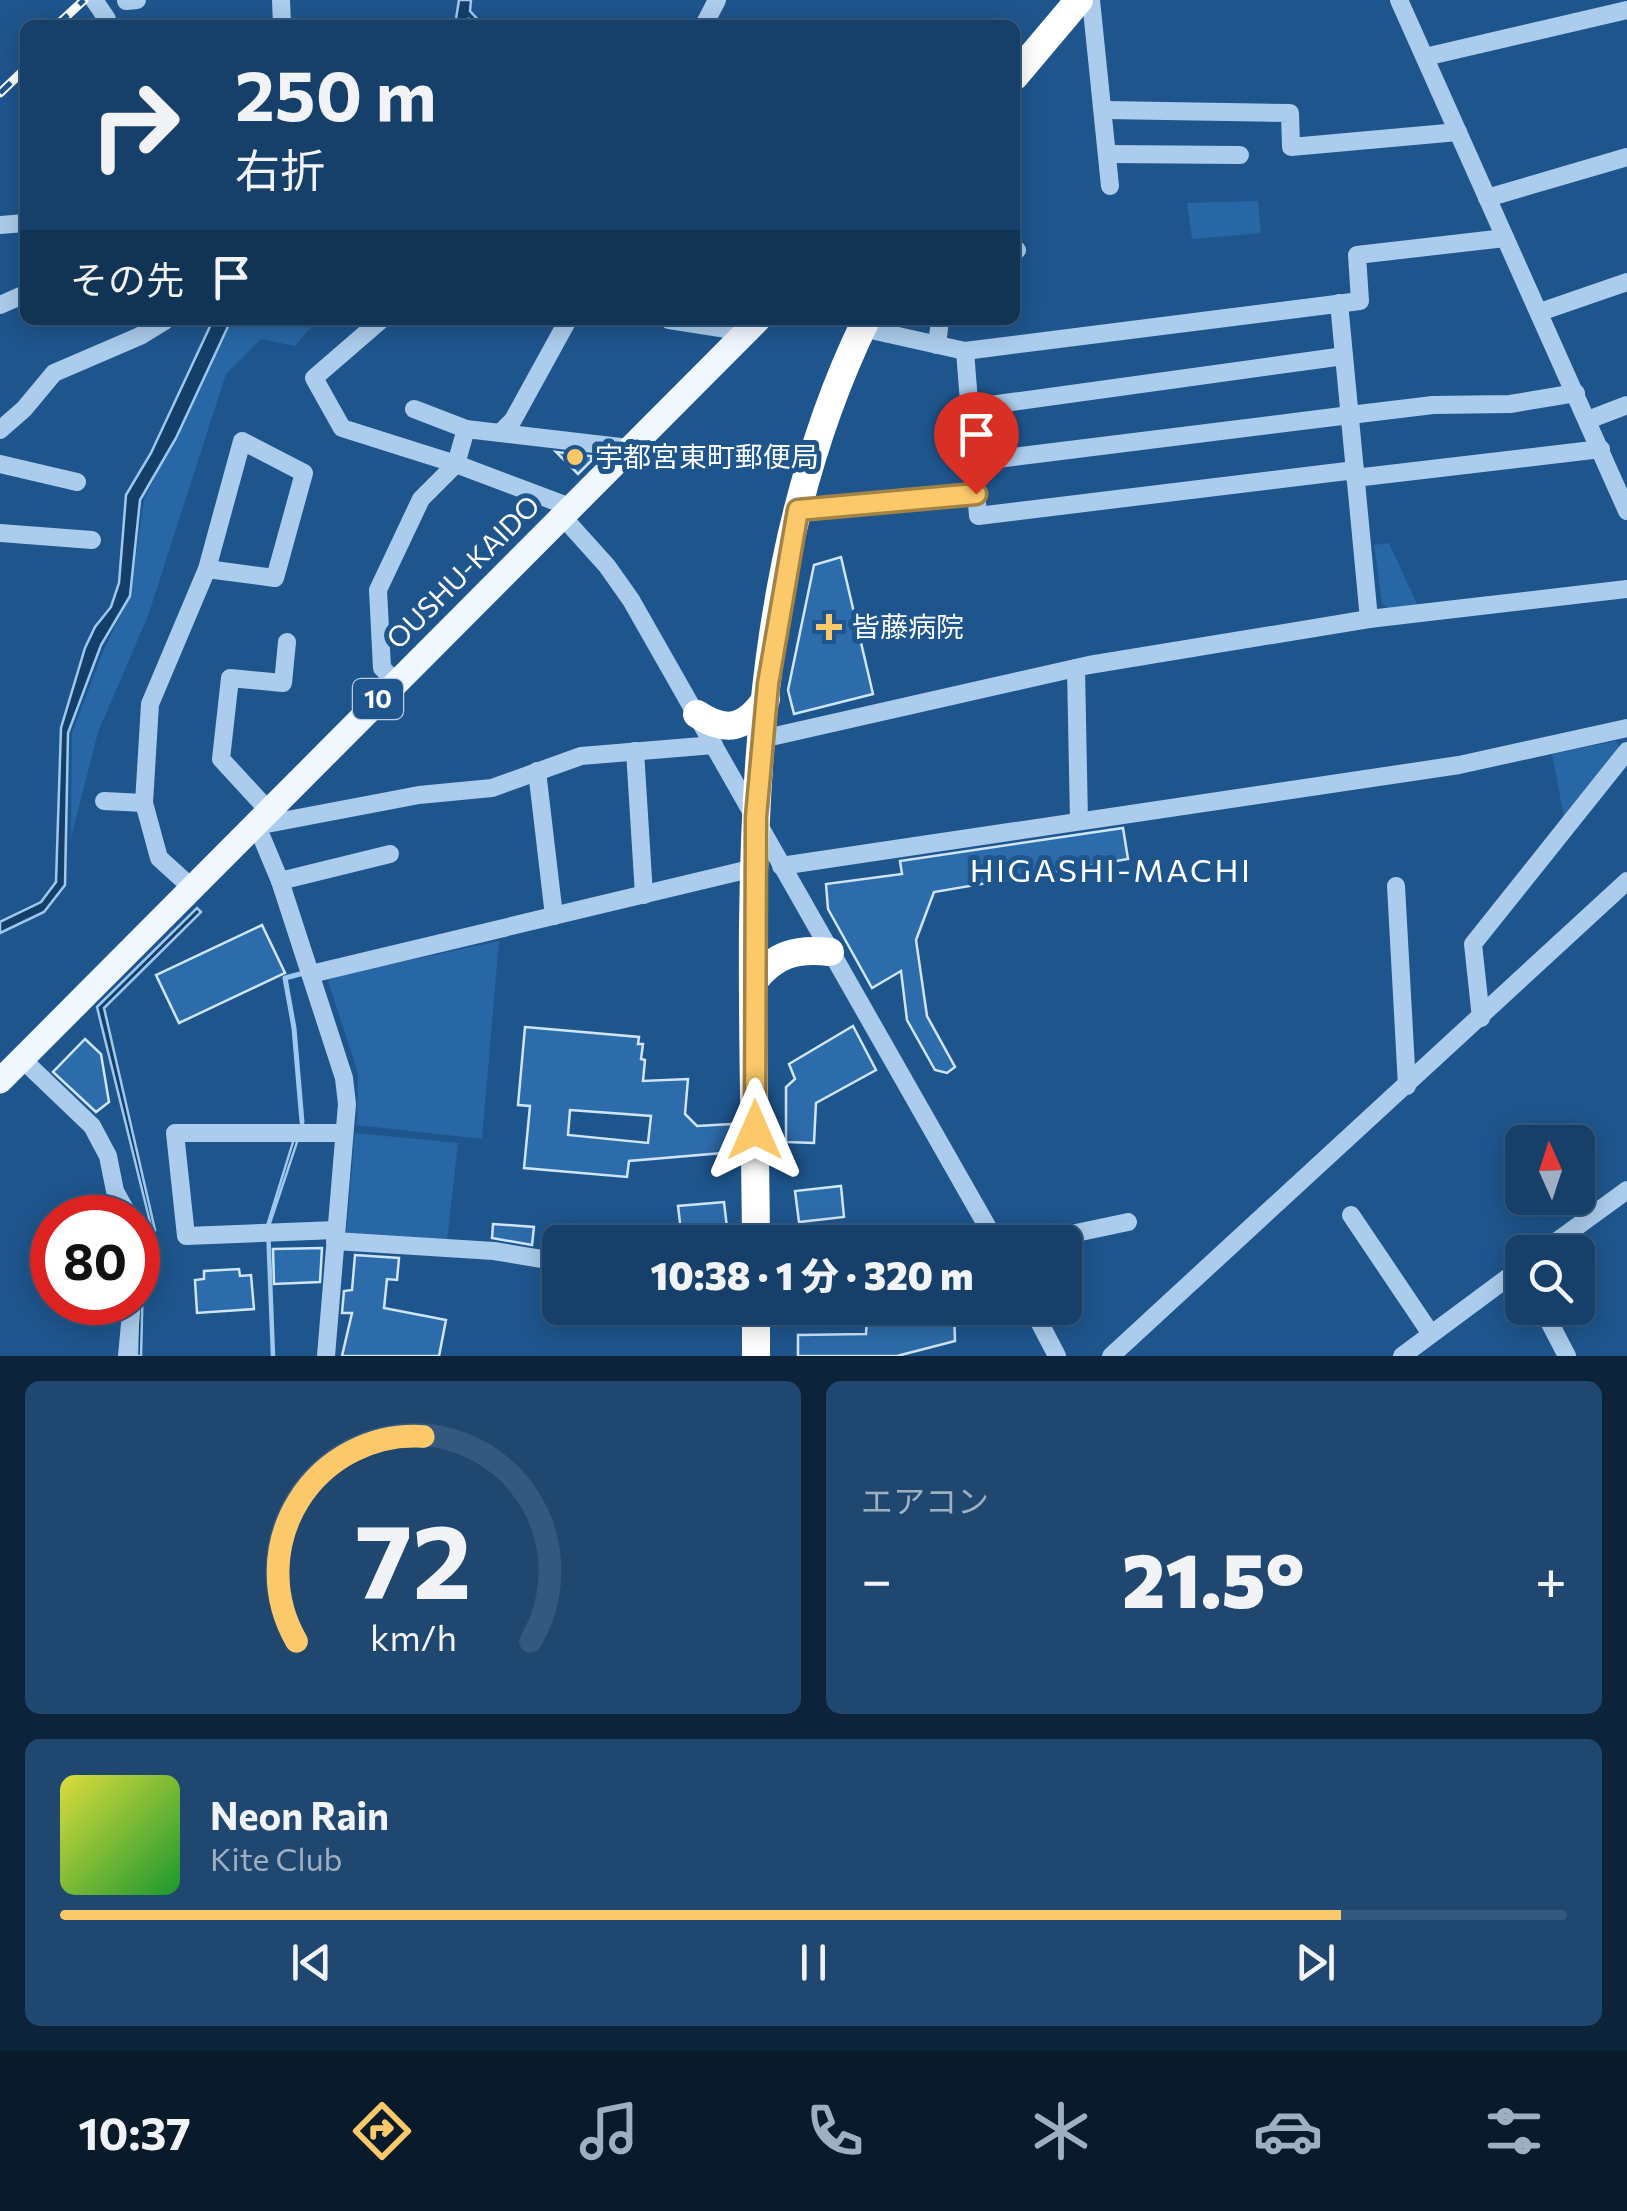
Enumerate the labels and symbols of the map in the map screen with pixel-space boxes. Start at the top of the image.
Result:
pin [934,392,1019,495]
place label: 宇都宮東町郵便局 [595,439,819,473]
marker: 宇都宮東町郵便局 [564,446,586,468]
street label: OUSHU-KAIDO [379,488,546,655]
place label: 皆藤病院 [852,609,964,643]
marker: 皆藤病院 [816,614,842,640]
road number: 10 [353,679,403,719]
district label: HIGASHI-MACHI [970,849,1252,889]
position arrow [703,1078,807,1182]
north arrow [1505,1125,1595,1215]
speed limit sign: 80 [30,1195,160,1325]

